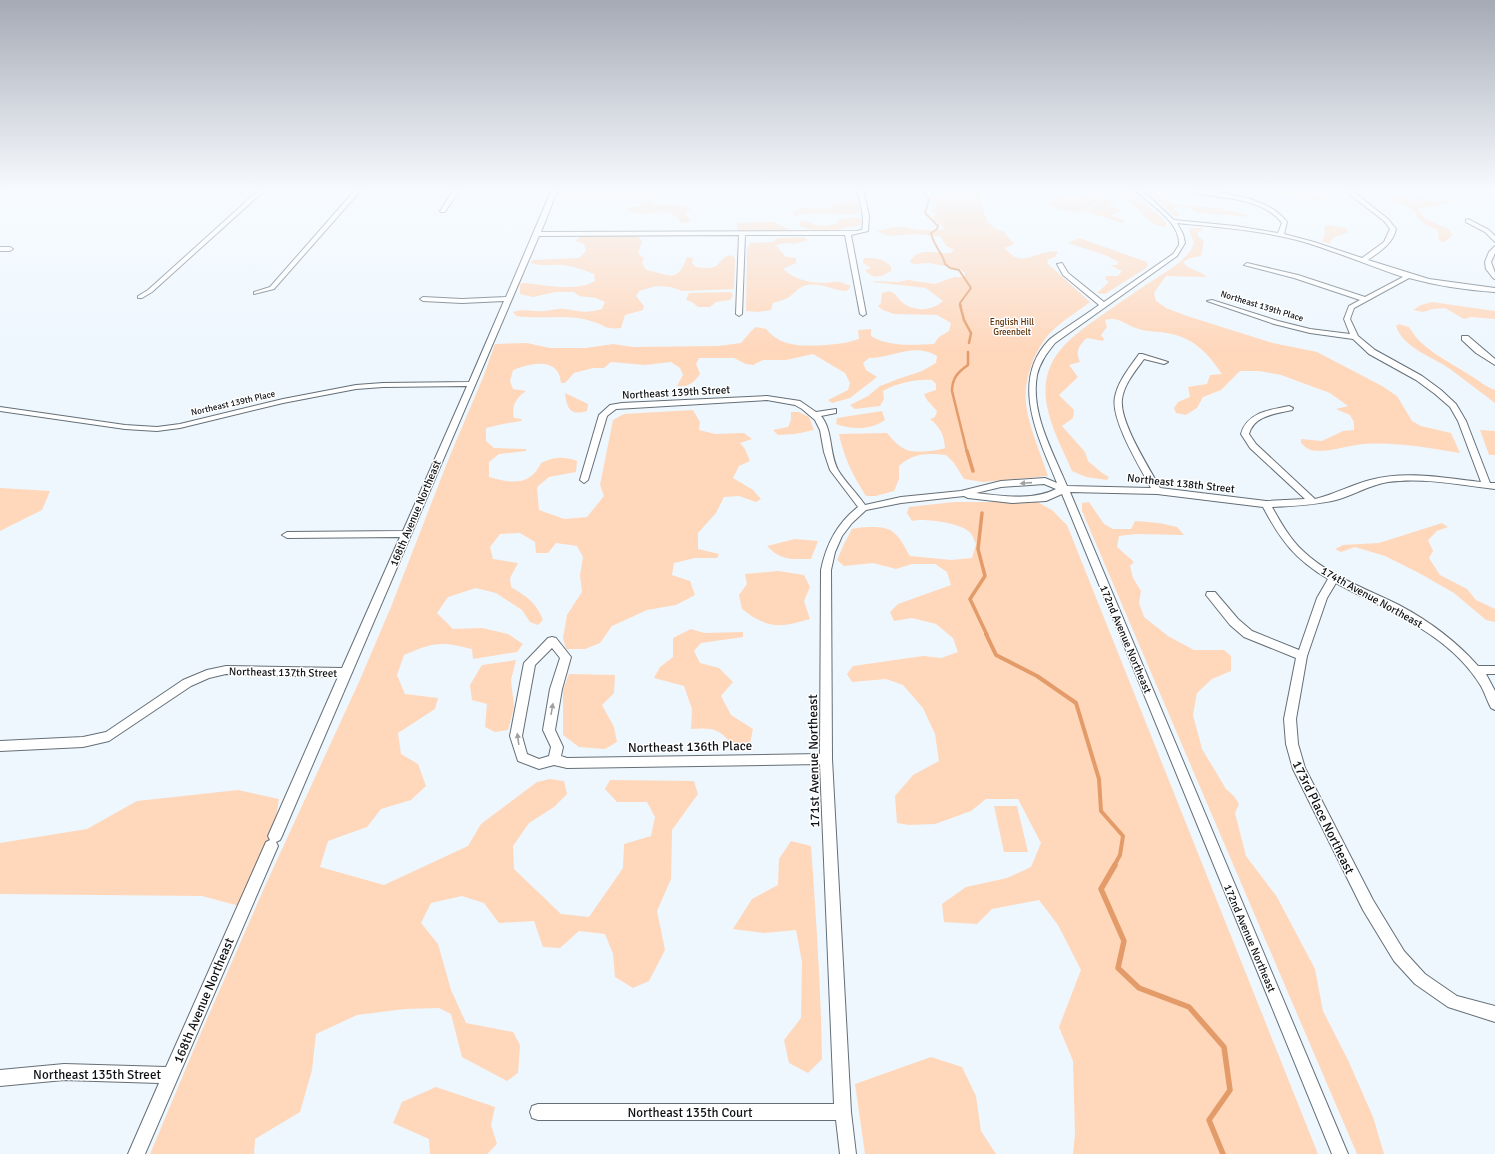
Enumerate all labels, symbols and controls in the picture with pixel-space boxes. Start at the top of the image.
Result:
street label: Northeast 139th Place [1219,289,1305,324]
park label: English Hill Greenbelt [990,317,1035,338]
street label: Northeast 139th Street [622,383,731,402]
street label: Northeast 139th Place [190,388,277,419]
street label: 168th Avenue Northeast [387,458,444,568]
street label: Northeast 138th Street [1126,471,1236,496]
one-way arrow [1020,479,1032,486]
street label: 174th Avenue Northeast [1319,564,1425,631]
street label: 172nd Avenue Northeast [1097,583,1154,695]
street label: Northeast 137th Street [229,665,337,680]
street label: 171st Avenue Northeast [805,694,823,828]
one-way arrow [549,703,555,715]
one-way arrow [515,733,521,745]
street label: Northeast 136th Place [628,738,752,756]
street label: 173rd Place Northeast [1289,758,1358,877]
street label: 172nd Avenue Northeast [1221,882,1278,994]
street label: 168th Avenue Northeast [170,935,238,1066]
street label: Northeast 135th Street [33,1067,161,1083]
street label: Northeast 135th Court [627,1105,753,1121]

